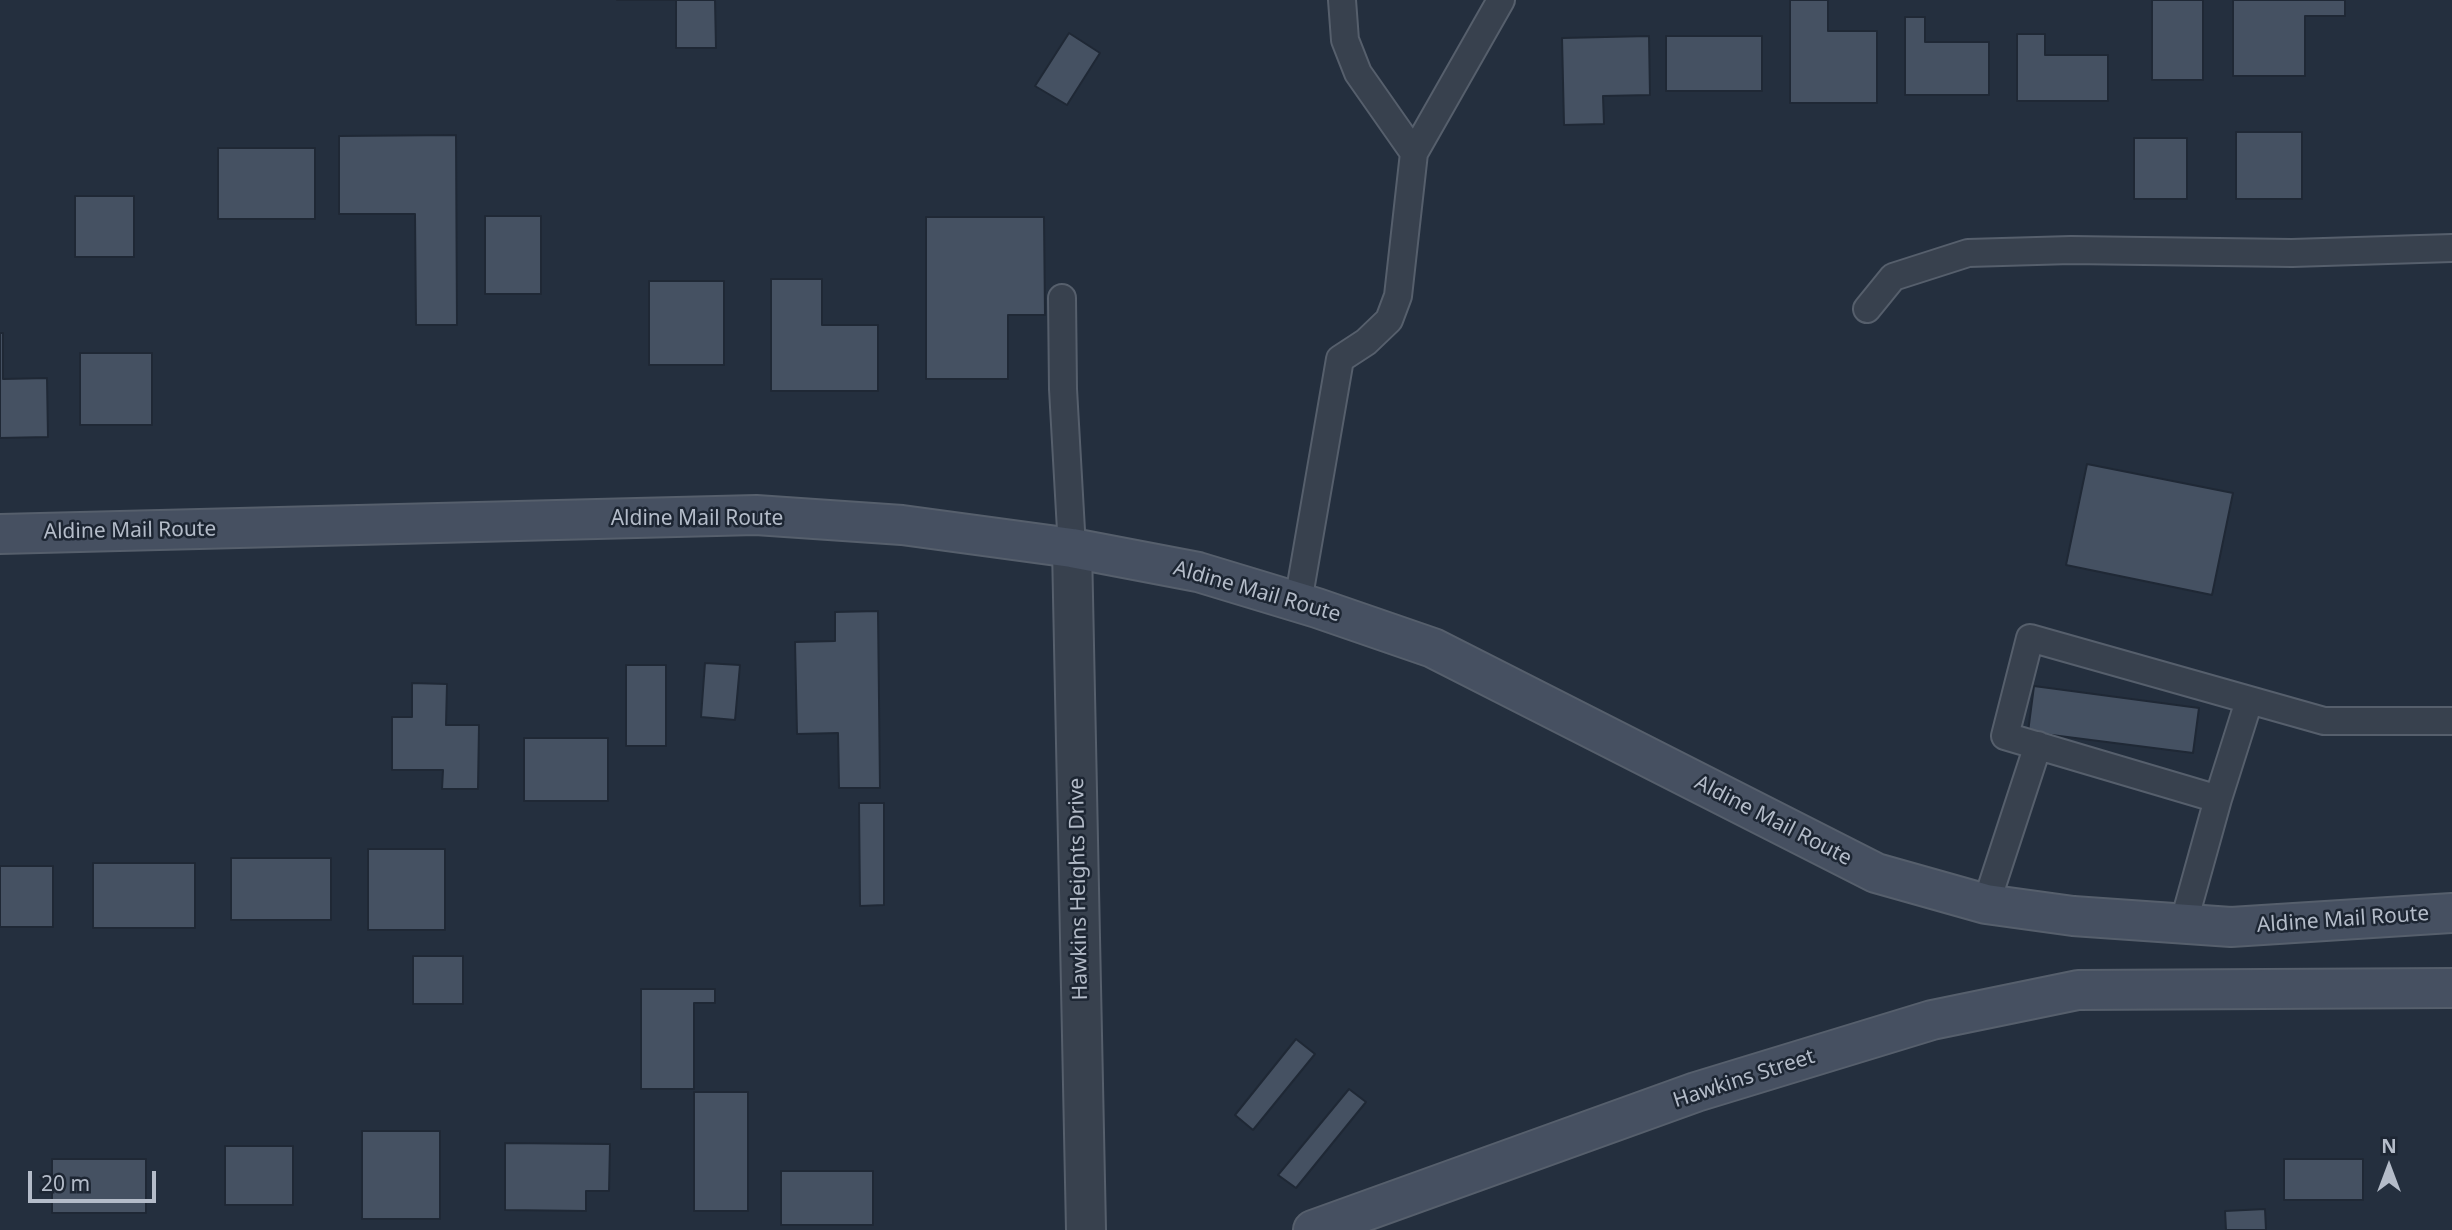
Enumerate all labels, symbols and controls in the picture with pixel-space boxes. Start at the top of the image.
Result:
street label: Aldine Mail Route [611,506,783,532]
street label: Aldine Mail Route [43,517,217,545]
street label: Aldine Mail Route [1170,556,1344,628]
street label: Aldine Mail Route [1690,771,1856,871]
street label: Hawkins Heights Drive [1064,777,1094,1001]
street label: Aldine Mail Route [2256,901,2430,939]
street label: Hawkins Street [1670,1044,1818,1114]
north arrow [2354,1132,2424,1202]
text: N [2381,1133,2397,1159]
scale bar [32,1156,159,1200]
text: 20 m [41,1169,90,1197]

